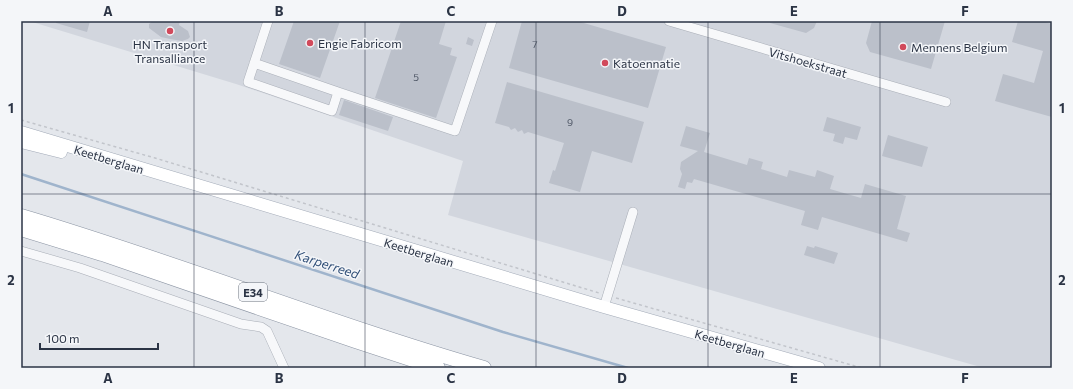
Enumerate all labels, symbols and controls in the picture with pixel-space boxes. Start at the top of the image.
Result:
text: A [103,3,113,19]
text: B [275,3,284,19]
text: C [447,3,456,19]
text: D [617,3,627,19]
text: E [790,3,798,19]
text: F [961,3,969,19]
marker: HN Transport Transalliance [165,26,175,36]
place label: Engie Fabricom [318,36,402,50]
place label: HN Transport Transalliance [133,37,207,65]
marker: Engie Fabricom [305,38,315,48]
house number: 7 [532,38,538,50]
place label: Mennens Belgium [911,40,1007,54]
marker: Mennens Belgium [898,42,908,52]
street label: Vitshoekstraat [767,44,849,80]
place label: Katoennatie [613,56,680,70]
marker: Katoennatie [600,58,610,68]
house number: 5 [413,71,419,83]
text: 1 [8,100,14,116]
text: 1 [1059,100,1065,116]
house number: 9 [567,116,573,128]
street label: Keetberglaan [72,142,146,176]
street label: Keetberglaan [382,235,456,269]
water label: Karperreed [293,246,362,282]
text: 2 [7,272,15,288]
text: 2 [1058,272,1066,288]
road number: E34 [239,283,267,301]
scale bar [40,325,158,351]
street label: Keetberglaan [693,326,767,360]
text: 100 m [46,331,80,345]
text: A [103,370,113,386]
text: B [275,370,284,386]
text: C [447,370,456,386]
text: D [617,370,627,386]
text: E [790,370,798,386]
text: F [961,370,969,386]

